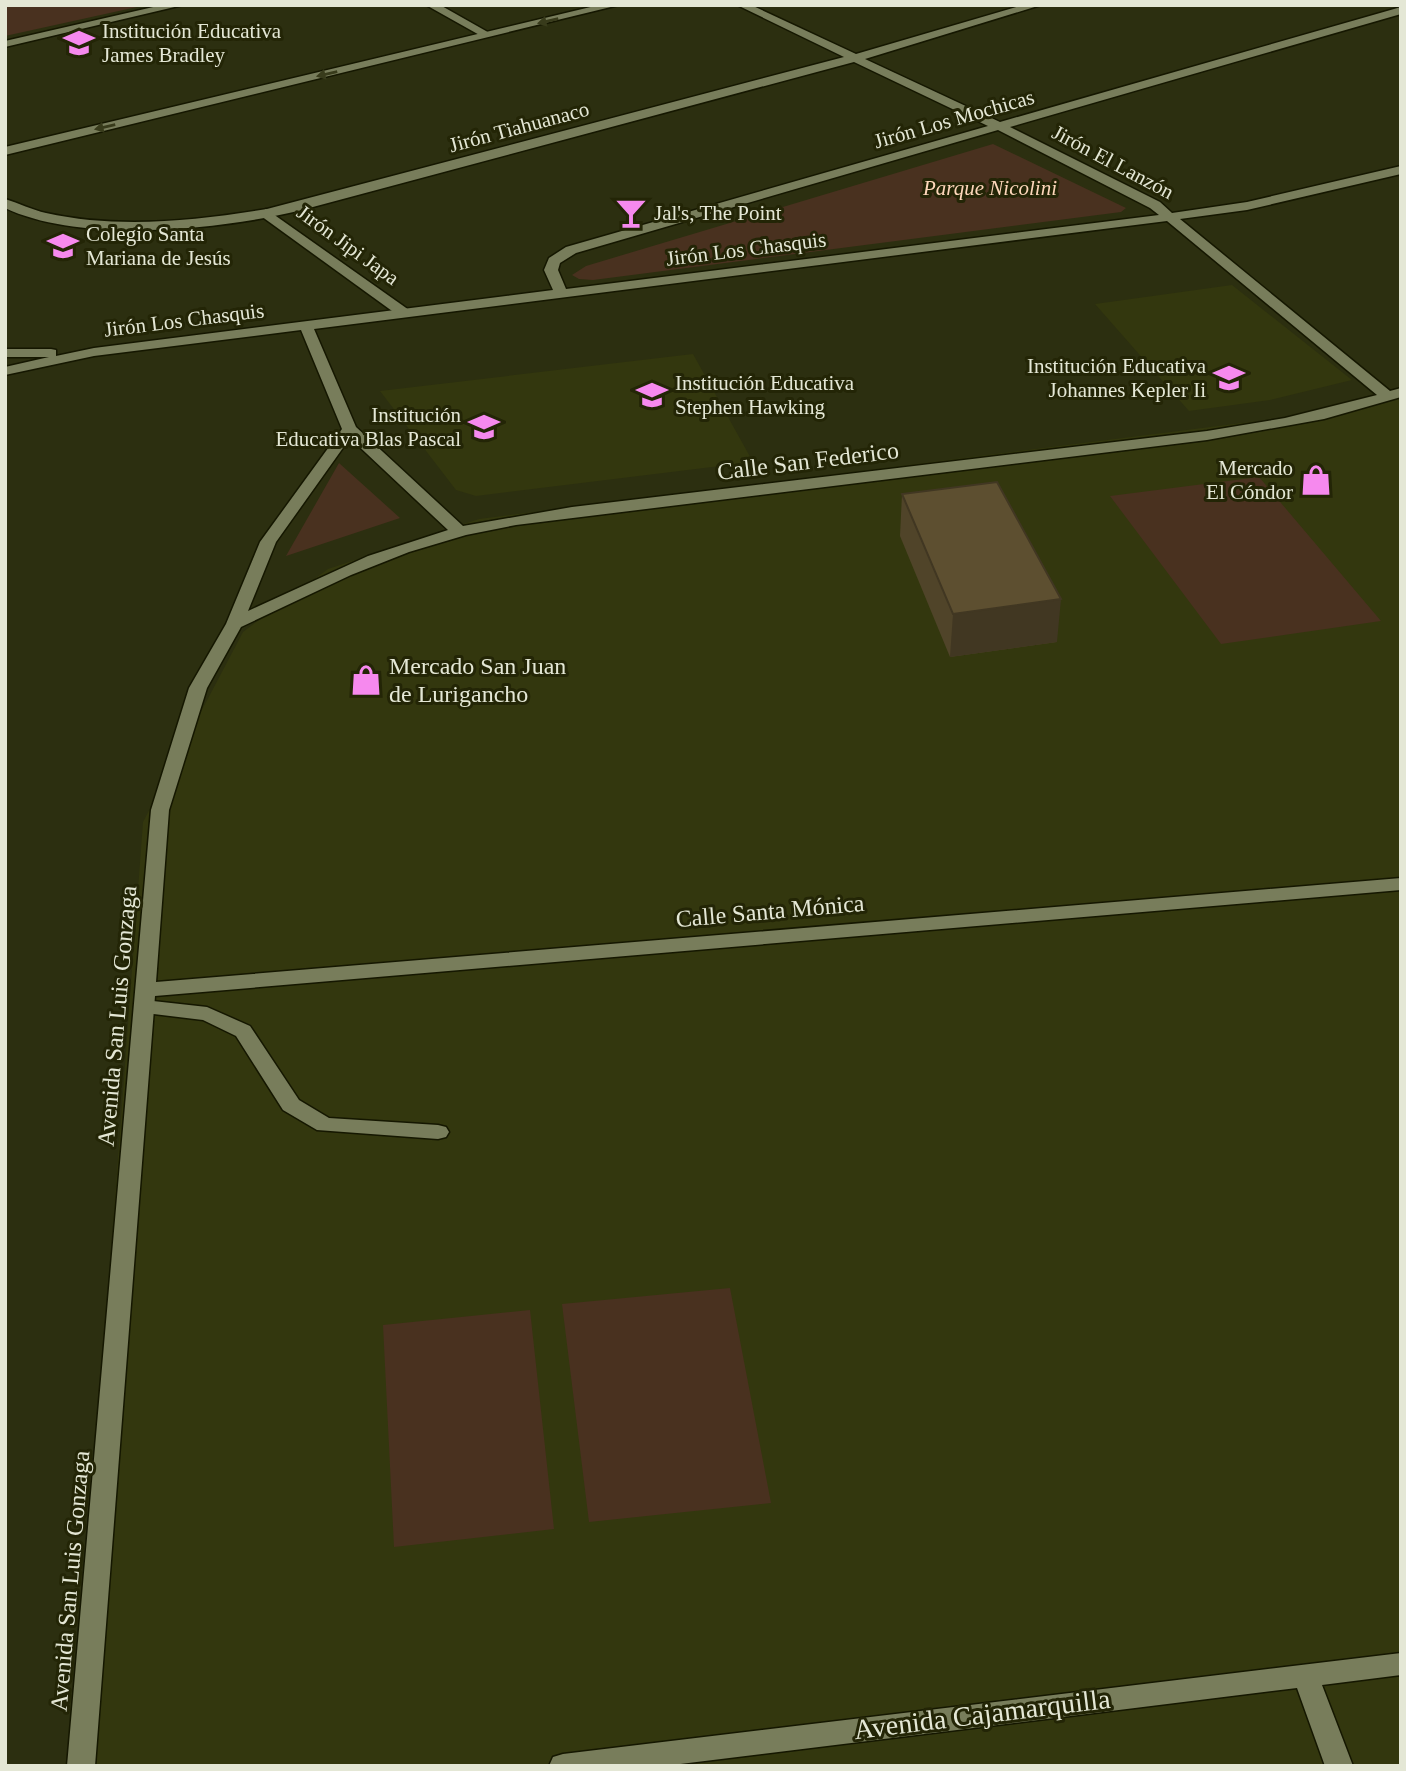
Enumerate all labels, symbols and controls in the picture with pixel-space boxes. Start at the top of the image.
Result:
one-way arrow [537,16,559,27]
place label: Institución Educativa James Bradley [102,19,282,67]
school or university icon: Institución Educativa James Bradley [62,26,96,60]
one-way arrow [316,68,338,79]
street label: Jirón Los Mochicas [871,85,1037,153]
street label: Jirón Tiahuanaco [446,97,592,157]
street label: Jirón El Lanzón [1048,120,1178,204]
one-way arrow [94,121,116,132]
park label: Parque Nicolini [922,176,1057,200]
bar icon: Jal's, The Point [614,196,648,230]
street label: Jirón Jipi Japa [292,200,404,290]
place label: Jal's, The Point [654,201,782,225]
place label: Colegio Santa Mariana de Jesús [86,222,231,270]
street label: Jirón Los Chasquis [665,227,827,271]
school or university icon: Colegio Santa Mariana de Jesús [46,229,80,263]
street label: Jirón Los Chasquis [103,298,265,342]
place label: Institución Educativa Johannes Kepler Ii [1027,354,1207,402]
school or university icon: Institución Educativa Johannes Kepler Ii [1212,361,1246,395]
place label: Institución Educativa Stephen Hawking [675,371,855,419]
school or university icon: Institución Educativa Stephen Hawking [635,378,669,412]
place label: Institución Educativa Blas Pascal [276,403,461,451]
school or university icon: Institución Educativa Blas Pascal [467,410,501,444]
street label: Calle San Federico [716,437,900,485]
place label: Mercado El Cóndor [1206,456,1293,504]
shop icon: Mercado El Cóndor [1299,463,1333,497]
place label: Mercado San Juan de Lurigancho [389,653,566,707]
shop icon: Mercado San Juan de Lurigancho [349,663,383,697]
street label: Avenida San Luis Gonzaga [93,884,141,1147]
street label: Calle Santa Mónica [675,890,866,932]
street label: Avenida San Luis Gonzaga [46,1449,94,1712]
street label: Avenida Cajamarquilla [852,1683,1113,1745]

